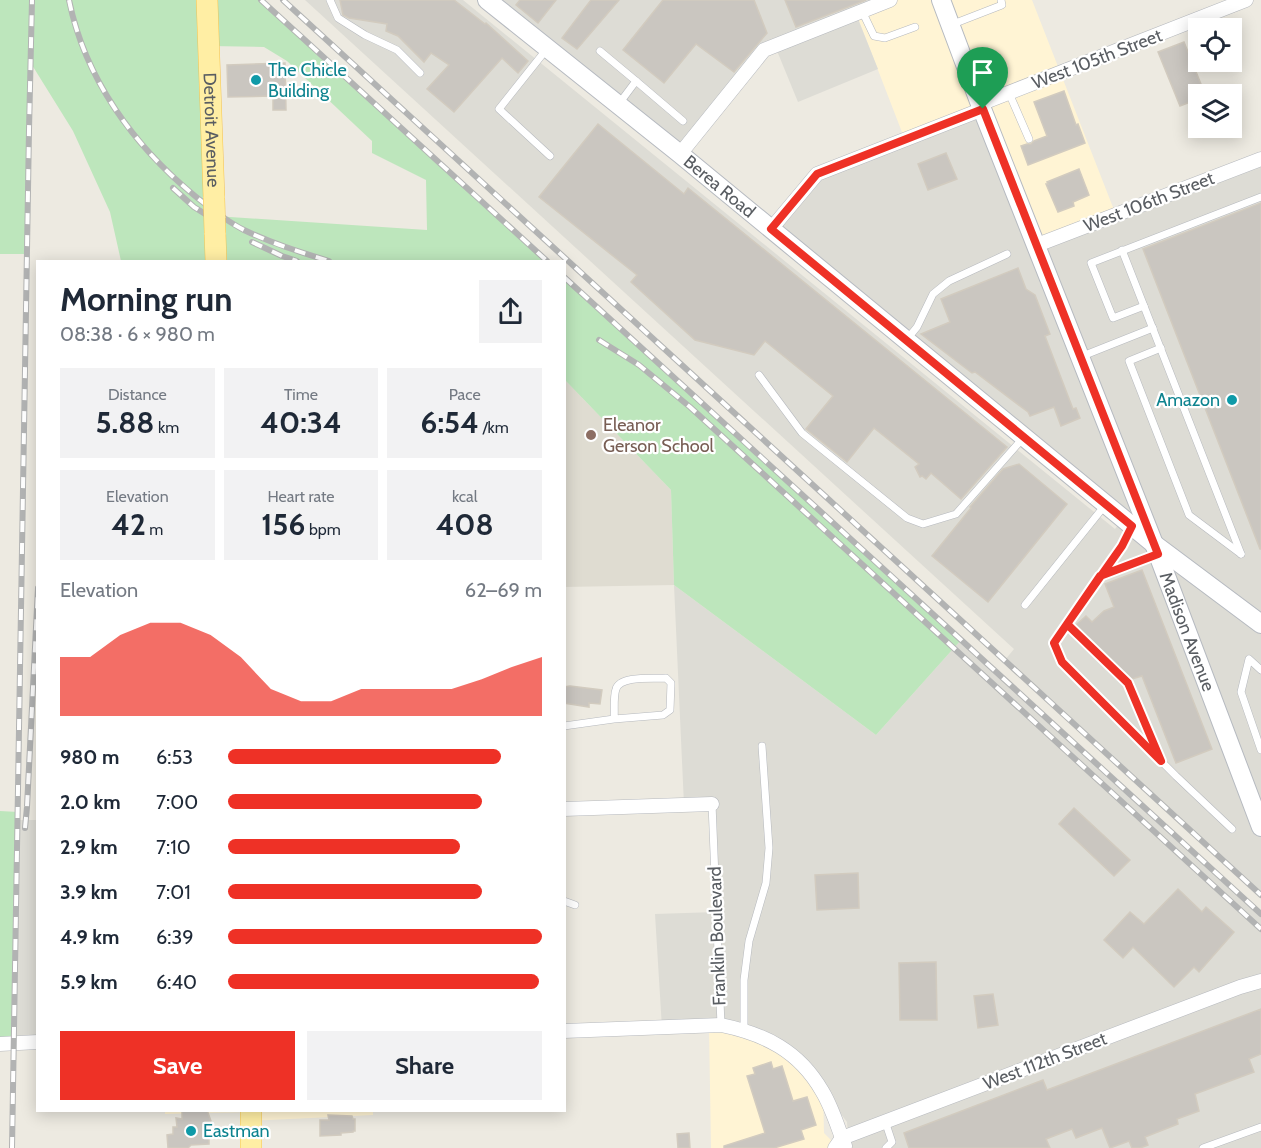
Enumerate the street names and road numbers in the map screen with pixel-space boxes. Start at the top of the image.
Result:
street label: West 105th Street [1029,24,1165,94]
street label: Detroit Avenue [199,72,225,188]
street label: Berea Road [679,151,760,222]
street label: West 106th Street [1081,167,1217,237]
street label: Madison Avenue [1155,569,1220,694]
street label: Franklin Boulevard [704,866,730,1006]
street label: West 112th Street [980,1027,1110,1095]

